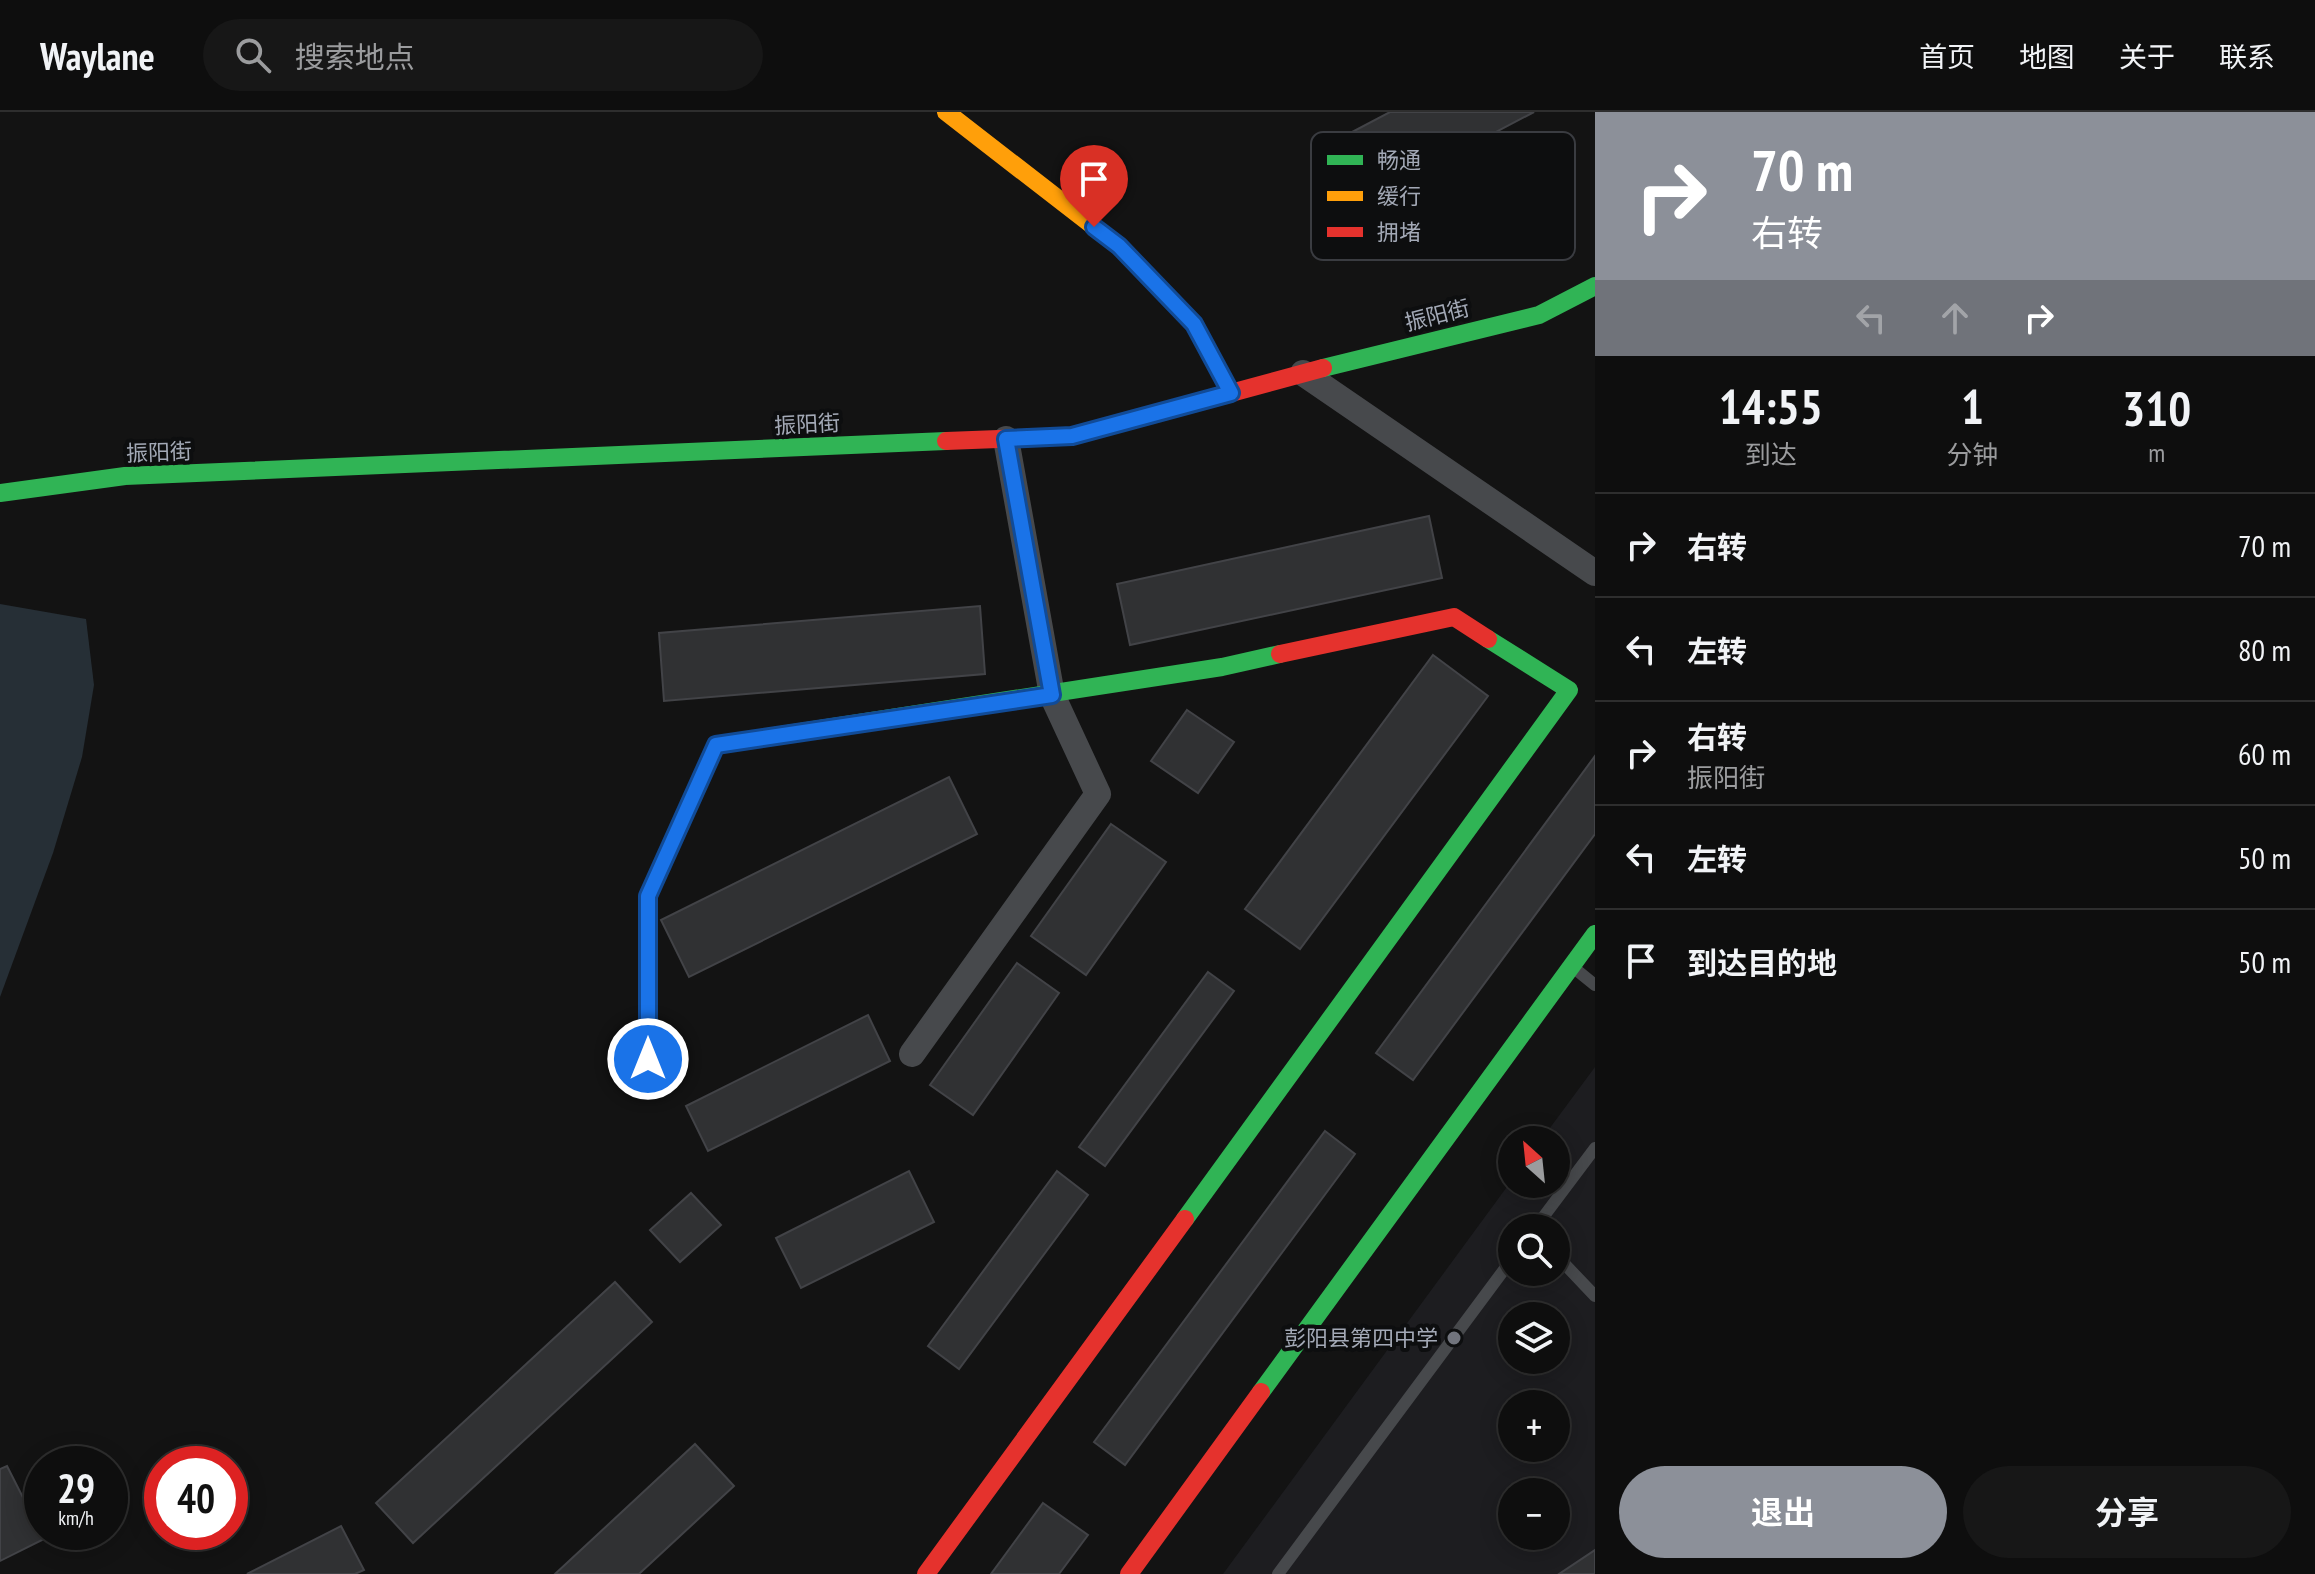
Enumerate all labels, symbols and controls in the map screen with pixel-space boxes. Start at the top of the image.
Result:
search box [203,19,763,91]
text: Waylane [40,31,155,80]
icon: search [231,33,275,77]
text: 搜索地点 [295,37,415,76]
text: 首页 [1919,38,1975,75]
text: 地图 [2019,38,2075,75]
text: 关于 [2119,38,2175,75]
text: 联系 [2219,38,2275,75]
legend [1311,132,1575,260]
text: 70 m [1751,134,1853,206]
icon: right [1619,144,1723,248]
pin [1060,145,1128,227]
text: 畅通 [1377,146,1421,174]
icon: arrive [1072,157,1116,201]
text: 缓行 [1377,182,1421,210]
text: 右转 [1751,209,1823,256]
text: 拥堵 [1377,218,1421,246]
street label: 振阳街 [1402,293,1472,337]
icon: left [1849,296,1893,340]
icon: ahead [1933,296,1977,340]
icon: right [2017,296,2061,340]
text: 14:55 [1719,375,1823,437]
text: 1 [1961,375,1984,437]
text: 310 [2122,377,2191,439]
street label: 振阳街 [773,408,841,440]
text: m [2148,436,2165,469]
street label: 振阳街 [126,437,192,467]
text: 到达 [1745,438,1797,471]
text: 分钟 [1946,438,1999,471]
icon: right [1619,523,1663,567]
text: 70 m [2238,526,2291,565]
text: 右转 [1687,527,1747,566]
icon: left [1619,627,1663,671]
text: 80 m [2238,630,2291,669]
text: 左转 [1687,631,1747,670]
text: 右转 [1687,717,1747,756]
icon: right [1619,731,1663,775]
text: 60 m [2238,734,2291,773]
text: 振阳街 [1687,761,1765,794]
icon: left [1619,835,1663,879]
text: 50 m [2238,838,2291,877]
text: 左转 [1687,839,1747,878]
icon: arrive [1619,939,1663,983]
text: 50 m [2238,942,2291,981]
text: 到达目的地 [1687,943,1837,982]
position arrow [606,1017,690,1101]
north arrow [1498,1126,1570,1198]
map controls [1498,1126,1570,1550]
button: search [1498,1214,1570,1286]
button: layers [1498,1302,1570,1374]
place label: 彭阳县第四中学 [1284,1324,1438,1352]
marker: 彭阳县第四中学 [1445,1329,1463,1347]
button: + [1498,1390,1570,1462]
speed limit sign: 40 [144,1446,248,1550]
text: 29 [57,1462,95,1514]
button: 退出 [1619,1466,1947,1558]
button: 分享 [1963,1466,2291,1558]
button: − [1498,1478,1570,1550]
text: km/h [58,1505,94,1531]

